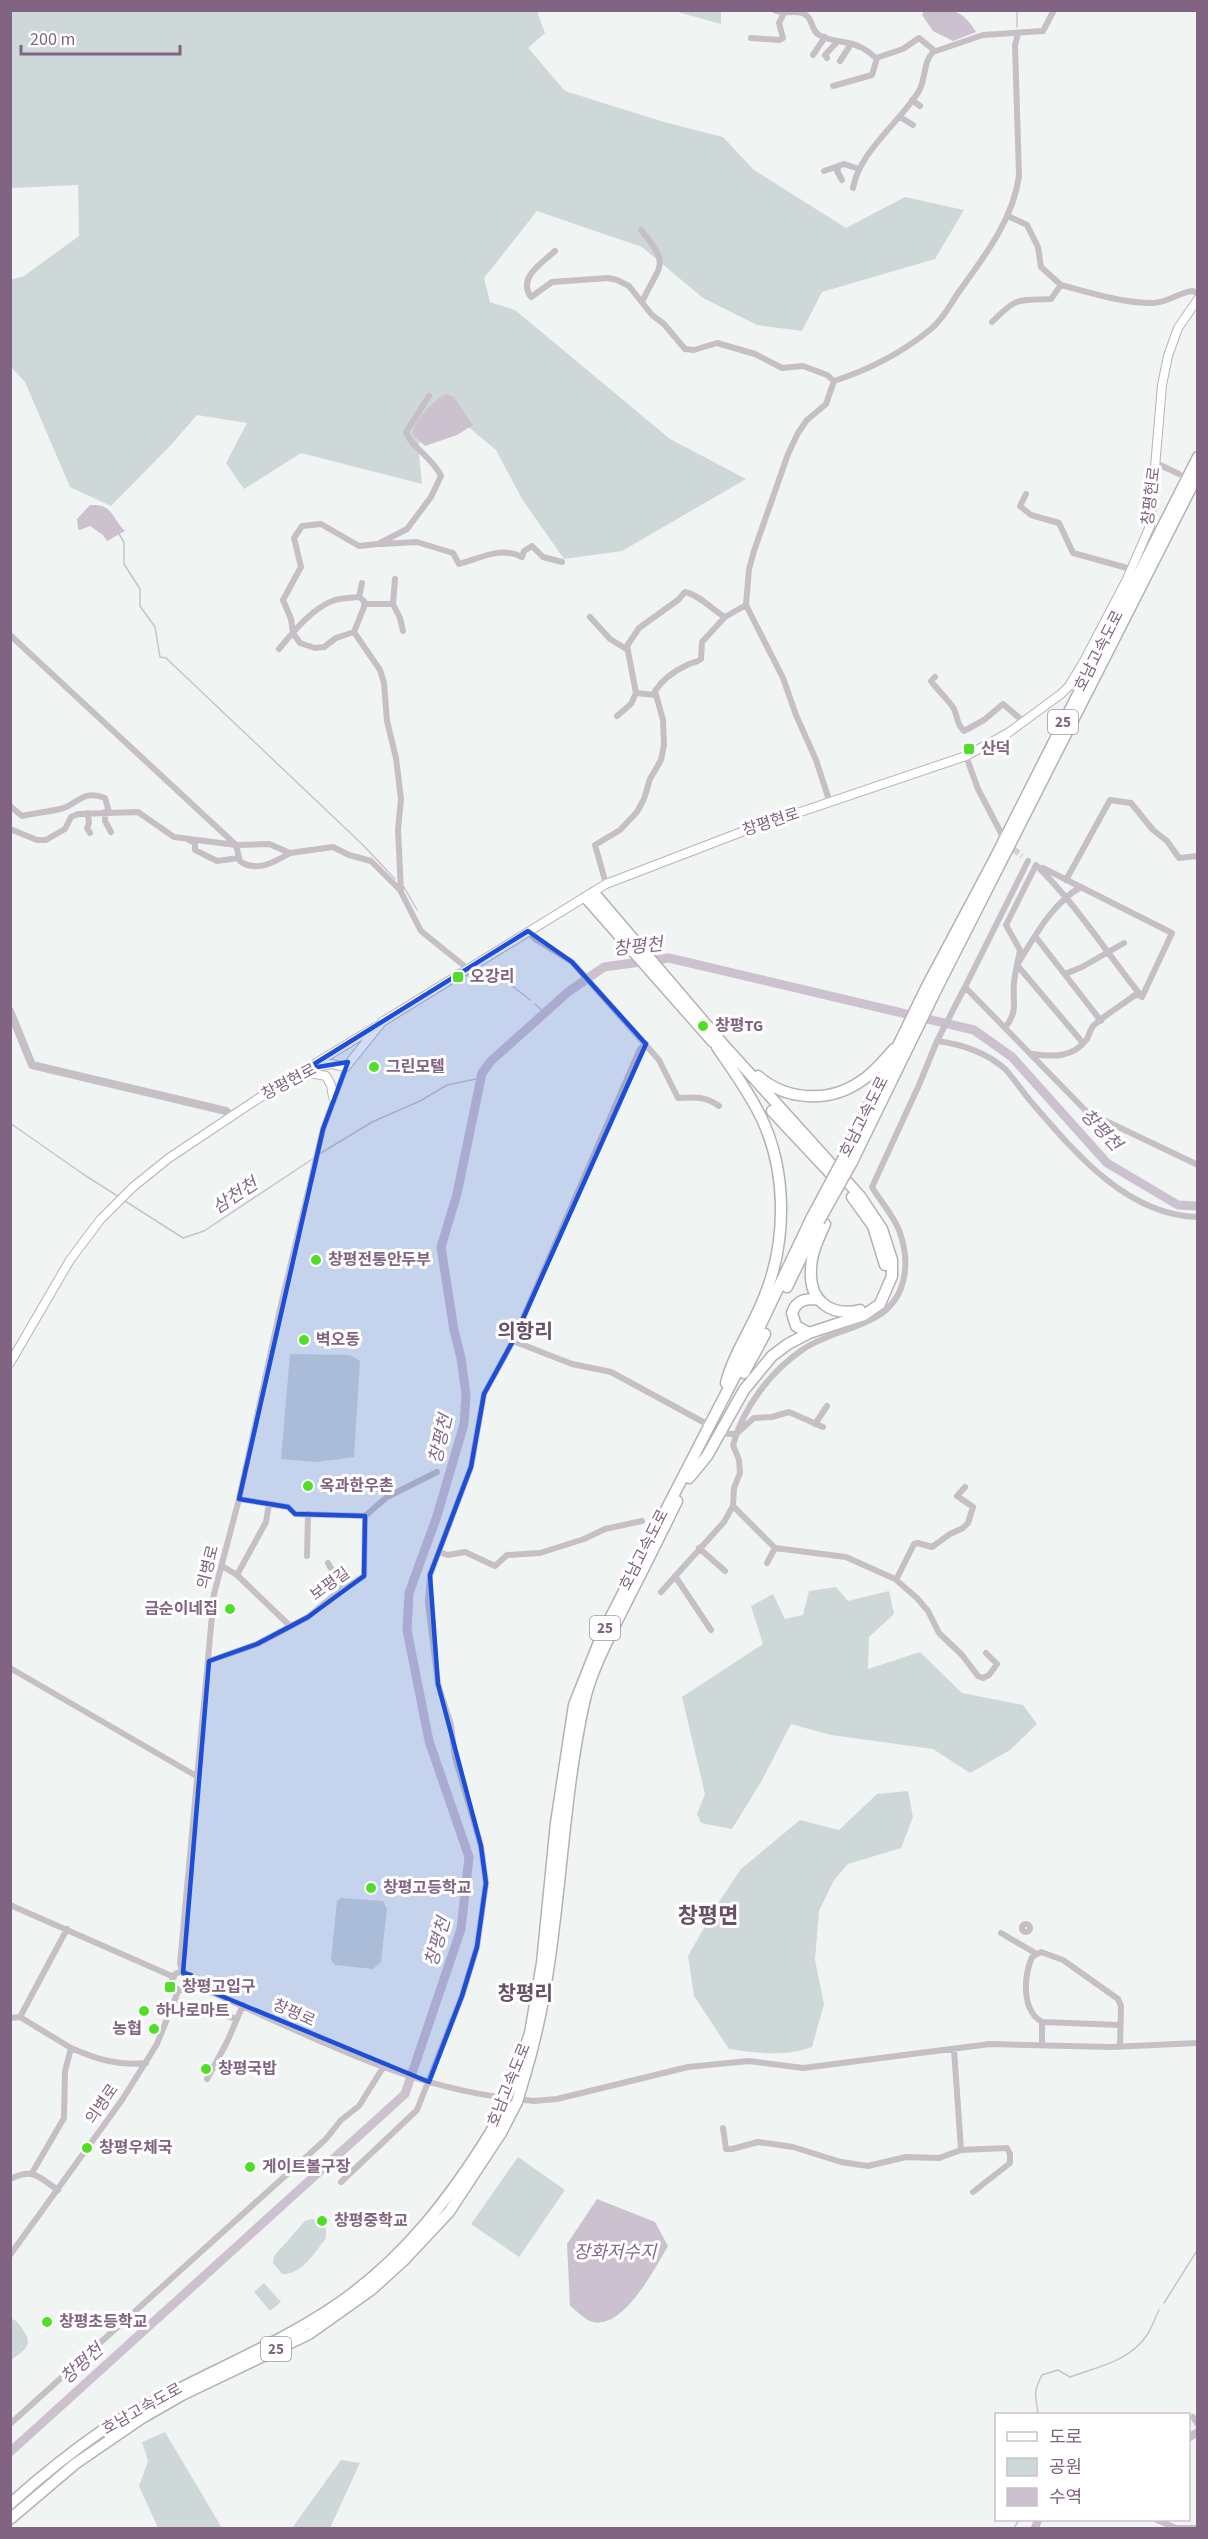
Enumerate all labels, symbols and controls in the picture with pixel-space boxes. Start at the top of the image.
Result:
scale bar [21,18,180,56]
text: 200 m [30,27,75,52]
street label: 창평현로 [1136,465,1166,527]
street label: 호남고속도로 [1069,606,1129,695]
road number: 25 [1048,710,1078,734]
place label: 산덕 [981,738,1010,760]
marker: 산덕 [962,742,976,756]
street label: 창평현로 [740,802,803,842]
water label: 창평천 [612,932,666,962]
place label: 오강리 [470,966,514,988]
marker: 오강리 [451,970,465,984]
place label: 창평TG [715,1015,763,1037]
marker: 창평TG [696,1019,710,1033]
place label: 그린모텔 [386,1056,445,1078]
street label: 창평현로 [258,1058,320,1106]
marker: 그린모텔 [367,1060,381,1074]
street label: 호남고속도로 [834,1072,894,1161]
water label: 창평천 [1075,1103,1129,1158]
water label: 삼천천 [207,1171,265,1220]
place label: 창평전통안두부 [328,1249,431,1271]
marker: 창평전통안두부 [309,1253,323,1267]
district label: 의항리 [497,1318,553,1346]
place label: 벽오동 [316,1329,360,1351]
marker: 벽오동 [297,1333,311,1347]
water label: 창평천 [423,1410,459,1466]
place label: 옥과한우촌 [320,1475,394,1497]
marker: 옥과한우촌 [301,1479,315,1493]
street label: 호남고속도로 [614,1505,674,1594]
street label: 의병로 [192,1543,224,1591]
street label: 보평길 [306,1562,354,1606]
place label: 금순이네집 [144,1598,218,1620]
marker: 금순이네집 [223,1602,237,1616]
road number: 25 [590,1616,620,1640]
place label: 창평고등학교 [383,1877,472,1899]
marker: 창평고등학교 [364,1881,378,1895]
district label: 창평면 [678,1900,738,1932]
water label: 창평천 [419,1912,458,1969]
place label: 창평고입구 [182,1976,256,1998]
marker: 창평고입구 [163,1980,177,1994]
district label: 창평리 [497,1980,553,2008]
street label: 창평로 [269,1994,319,2032]
place label: 하나로마트 [156,2000,230,2022]
marker: 하나로마트 [137,2004,151,2018]
place label: 농협 [113,2018,142,2040]
marker: 농협 [147,2022,161,2036]
street label: 호남고속도로 [482,2040,536,2130]
place label: 창평국밥 [218,2058,277,2080]
marker: 창평국밥 [199,2062,213,2076]
street label: 의병로 [80,2079,124,2128]
place label: 창평우체국 [99,2137,173,2159]
marker: 창평우체국 [80,2141,94,2155]
place label: 게이트볼구장 [262,2156,351,2178]
marker: 게이트볼구장 [243,2160,257,2174]
place label: 창평중학교 [334,2210,408,2232]
marker: 창평중학교 [315,2214,329,2228]
water label: 장화저수지 [574,2240,658,2265]
place label: 창평초등학교 [59,2311,148,2333]
marker: 창평초등학교 [40,2315,54,2329]
water label: 창평천 [55,2336,111,2390]
road number: 25 [261,2337,291,2361]
street label: 호남고속도로 [98,2378,186,2440]
legend [995,2413,1190,2521]
text: 도로 [1049,2425,1082,2450]
text: 공원 [1049,2455,1082,2480]
text: 수역 [1049,2485,1082,2510]

